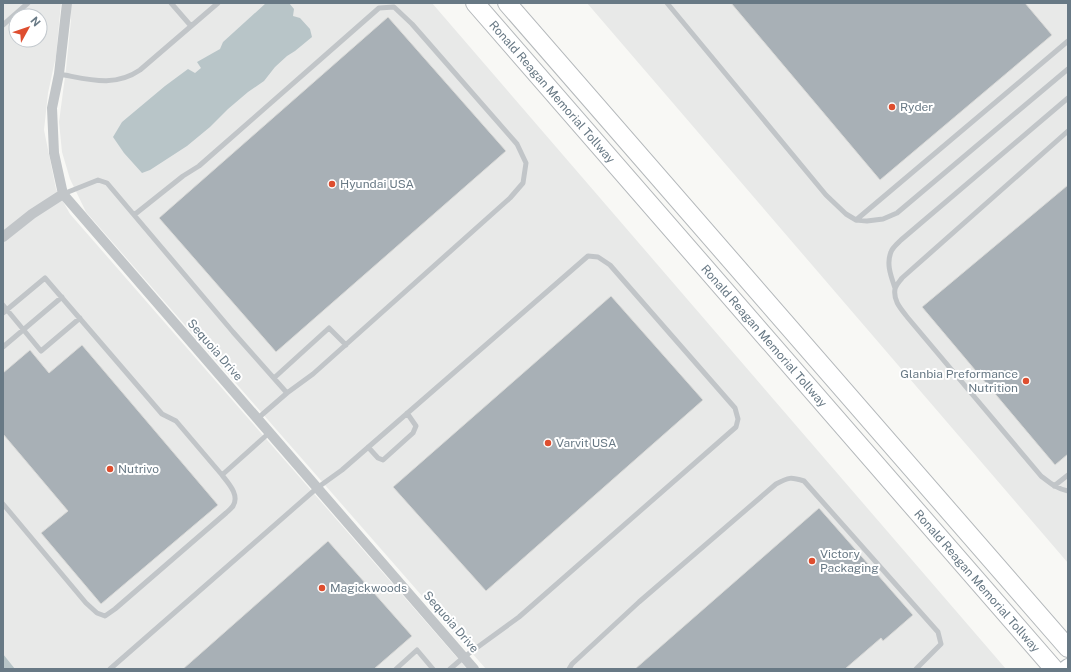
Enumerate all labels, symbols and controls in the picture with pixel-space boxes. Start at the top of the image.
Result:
north arrow [8,8,48,48]
text: N [28,14,43,29]
street label: Ronald Reagan Memorial Tollway [486,18,618,166]
place label: Ryder [900,100,933,114]
marker: Ryder [887,102,897,112]
place label: Hyundai USA [340,177,415,191]
marker: Hyundai USA [327,179,337,189]
street label: Ronald Reagan Memorial Tollway [698,262,830,410]
street label: Sequoia Drive [184,316,246,384]
place label: Glanbia Preformance Nutrition [900,367,1018,395]
marker: Glanbia Preformance Nutrition [1021,376,1031,386]
place label: Varvit USA [556,436,617,450]
marker: Varvit USA [543,438,553,448]
place label: Nutrivo [118,462,159,476]
marker: Nutrivo [105,464,115,474]
street label: Ronald Reagan Memorial Tollway [911,507,1043,655]
place label: Victory Packaging [820,547,879,575]
marker: Victory Packaging [807,556,817,566]
place label: Magickwoods [330,581,407,595]
marker: Magickwoods [317,583,327,593]
street label: Sequoia Drive [420,588,482,656]

